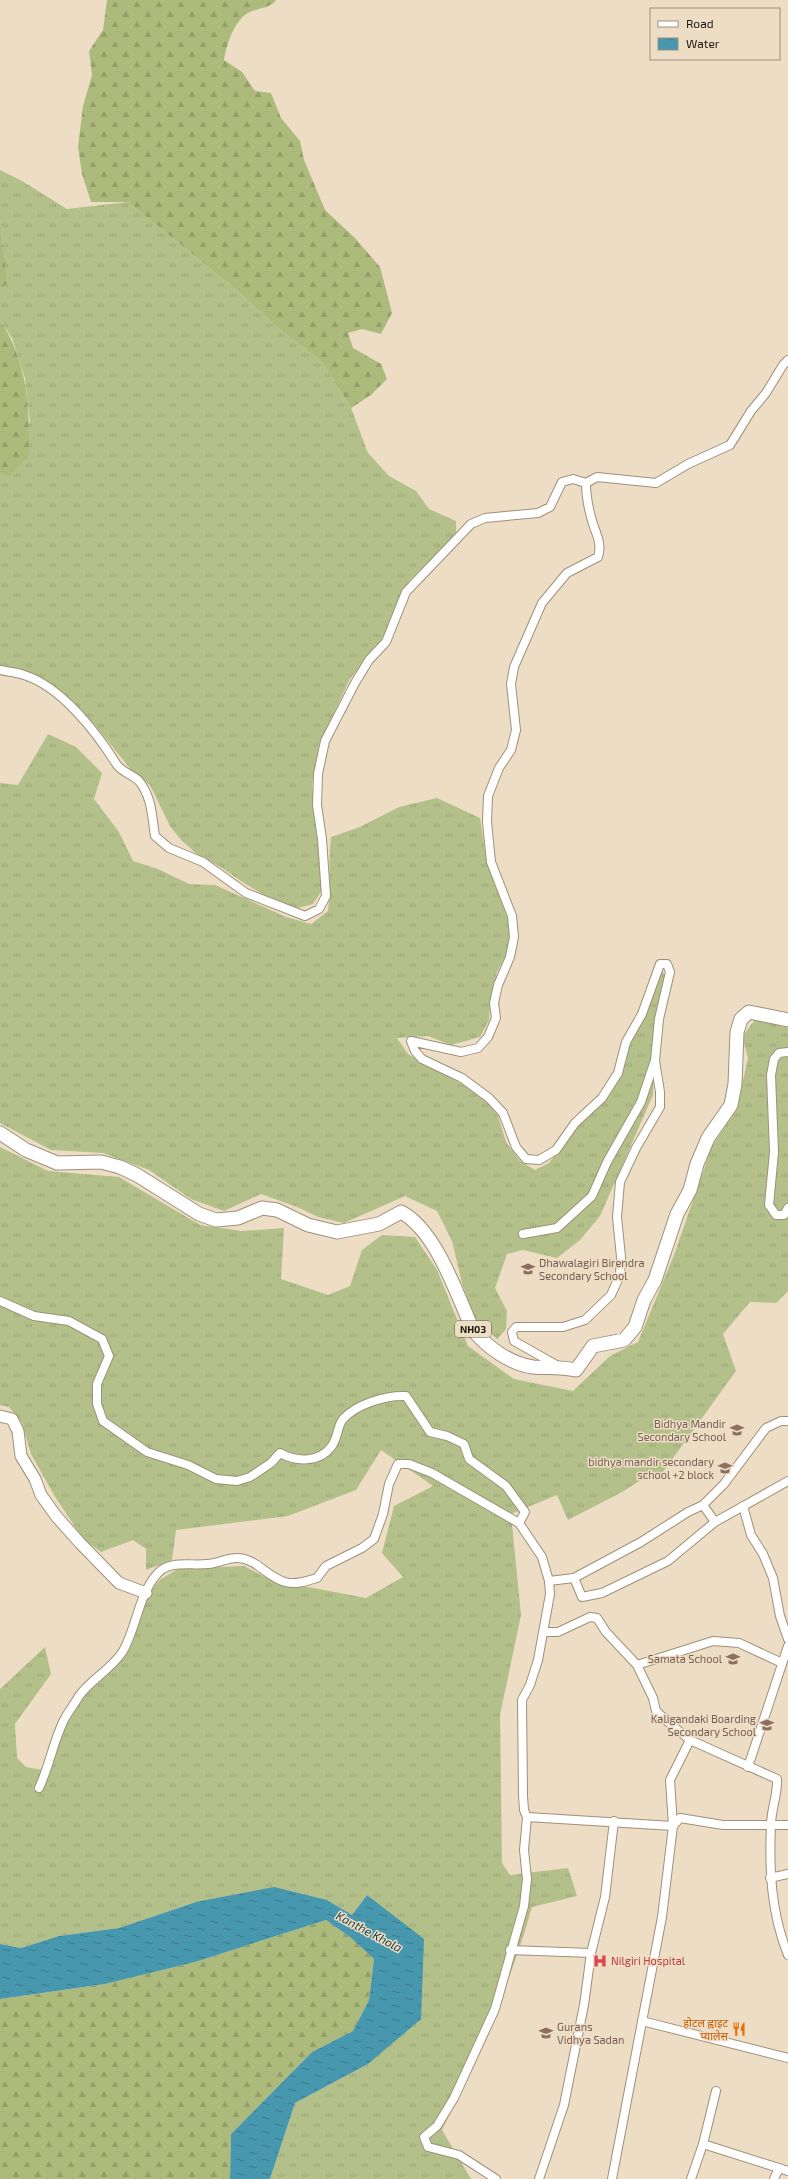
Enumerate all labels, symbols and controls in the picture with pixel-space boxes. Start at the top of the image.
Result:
legend [650,8,780,60]
text: Road [686,16,714,30]
text: Water [686,36,720,50]
place label: Dhawalagiri Birendra Secondary School [539,1256,644,1282]
school or university icon: Dhawalagiri Birendra Secondary School [520,1261,536,1277]
road number: NH03 [455,1321,491,1337]
place label: Bidhya Mandir Secondary School [638,1417,727,1443]
school or university icon: Bidhya Mandir Secondary School [729,1422,745,1438]
place label: bidhya mandir secondary school +2 block [588,1455,714,1481]
school or university icon: bidhya mandir secondary school +2 block [717,1460,733,1476]
school or university icon: Samata School [725,1651,741,1667]
place label: Samata School [648,1652,723,1665]
place label: Kaligandaki Boarding Secondary School [651,1712,757,1738]
school or university icon: Kaligandaki Boarding Secondary School [759,1717,775,1733]
water label: Kanthe Khola [334,1908,405,1954]
hospital icon: Nilgiri Hospital [592,1953,608,1969]
place label: Nilgiri Hospital [611,1954,686,1967]
place label: होटल ह्वाइट प्यालेस [683,2016,729,2042]
place label: Gurans Vidhya Sadan [557,2020,624,2046]
restaurant icon: होटल ह्वाइट प्यालेस [731,2021,747,2037]
school or university icon: Gurans Vidhya Sadan [538,2025,554,2041]

